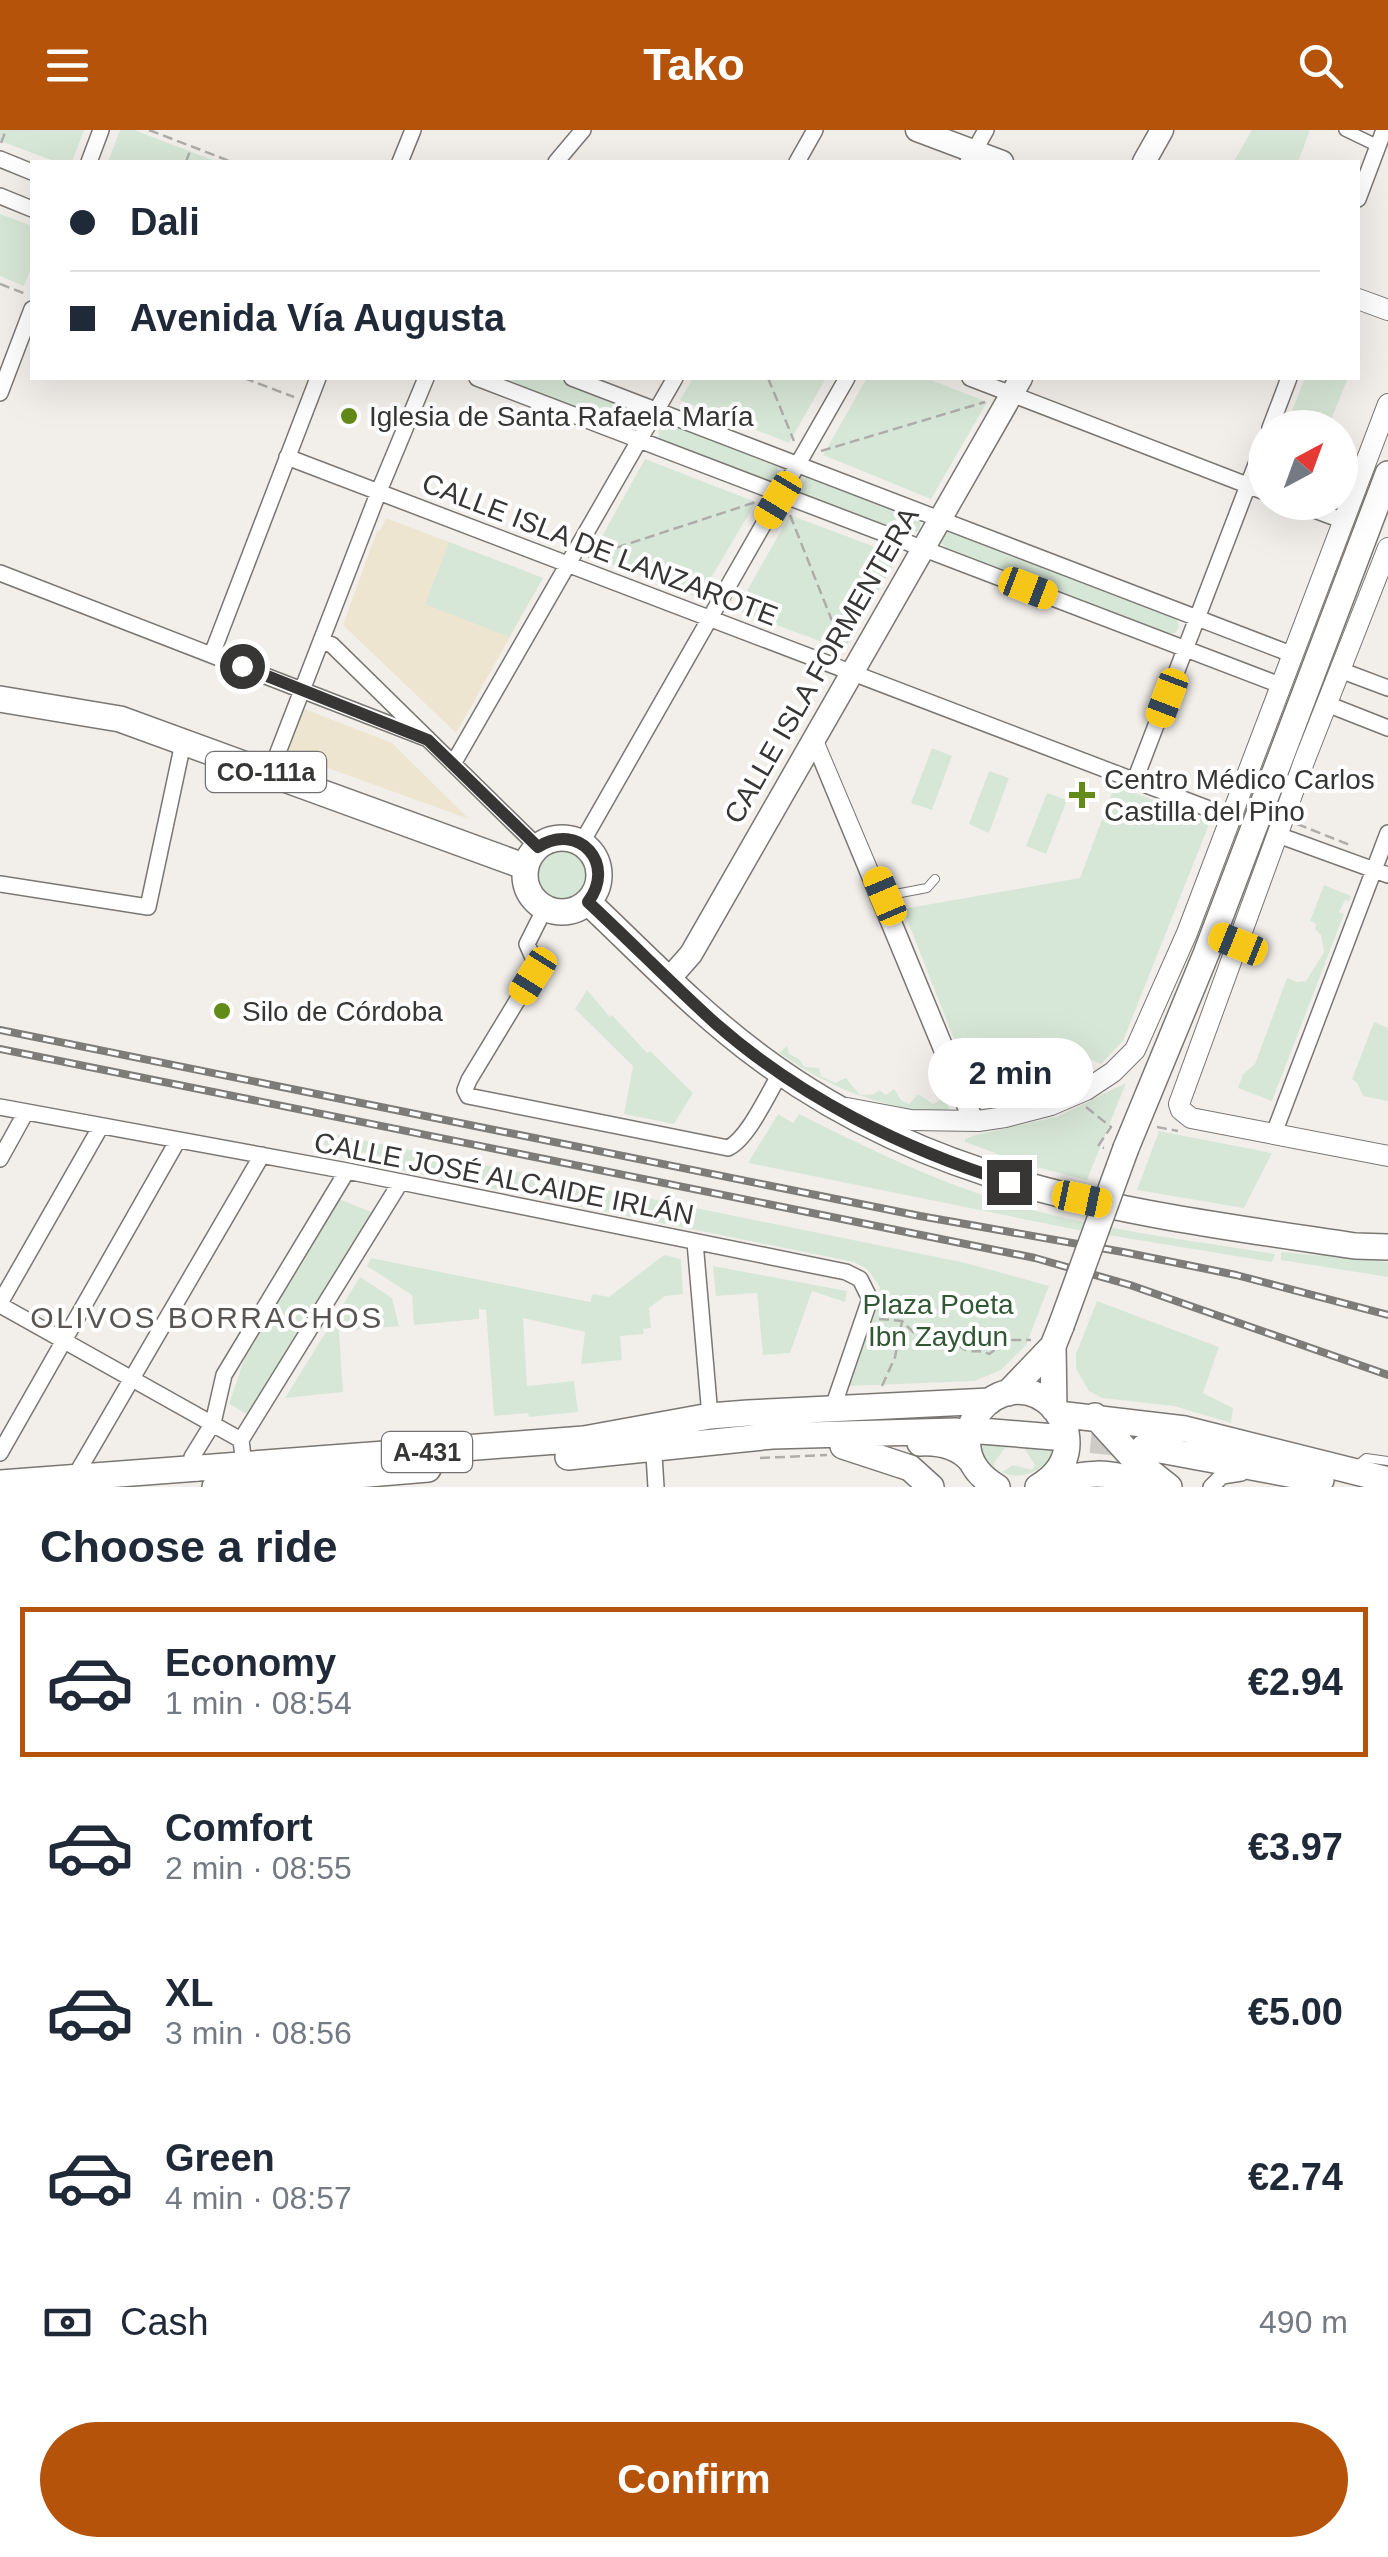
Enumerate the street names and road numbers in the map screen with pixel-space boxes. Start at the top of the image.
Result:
street label: CALLE ISLA DE LANZAROTE [418,467,782,632]
street label: CALLE ISLA FORMENTERA [718,502,925,829]
road number: CO-111a [206,752,326,792]
street label: CALLE JOSÉ ALCAIDE IRLÁN [312,1126,696,1231]
road number: A-431 [382,1432,472,1472]

